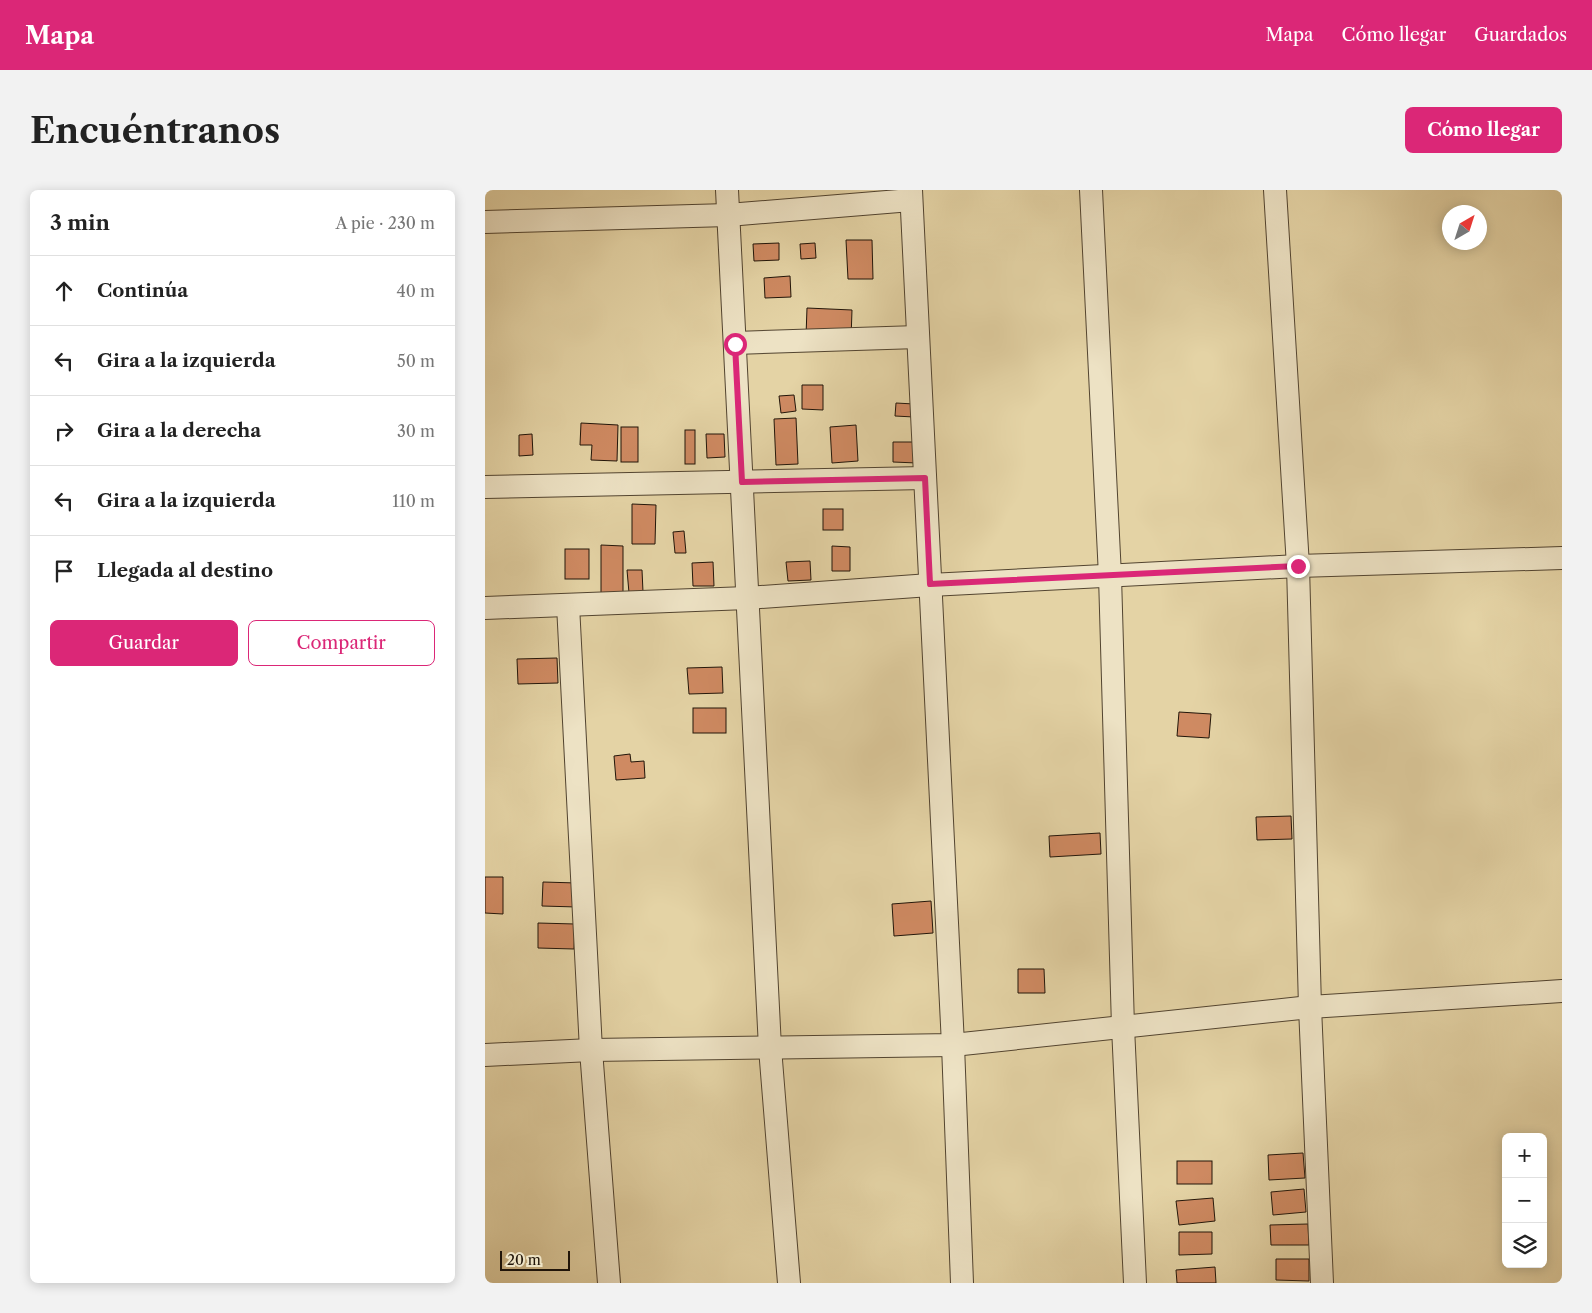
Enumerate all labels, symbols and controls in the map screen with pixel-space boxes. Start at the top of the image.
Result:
text: Mapa [25,21,94,50]
text: Mapa [1265,24,1314,46]
text: Cómo llegar [1342,24,1446,46]
text: Guardados [1474,24,1567,46]
button: Cómo llegar [1405,107,1562,153]
text: Encuéntranos [30,109,280,152]
north arrow [1442,205,1487,250]
text: 3 min [50,210,110,235]
text: A pie · 230 m [335,213,435,233]
icon: ahead [50,277,78,305]
text: Continúa [97,279,188,302]
text: 40 m [396,281,435,301]
route start [724,333,747,356]
icon: left [50,347,78,375]
text: Gira a la izquierda [97,349,276,372]
text: 50 m [397,351,435,371]
icon: right [50,417,78,445]
text: Gira a la derecha [97,419,261,442]
text: 30 m [397,421,435,441]
icon: left [50,487,78,515]
text: Gira a la izquierda [97,489,276,512]
text: 110 m [392,491,435,511]
route end [1287,555,1310,578]
icon: arrive [50,557,78,585]
text: Llegada al destino [97,559,273,582]
button: Guardar [50,620,238,666]
button: Compartir [248,620,435,666]
map controls [1502,1133,1547,1268]
button: + [1502,1133,1547,1178]
button: − [1502,1178,1547,1223]
button: layers [1502,1223,1547,1268]
scale bar [500,1248,570,1271]
text: 20 m [507,1251,541,1269]

